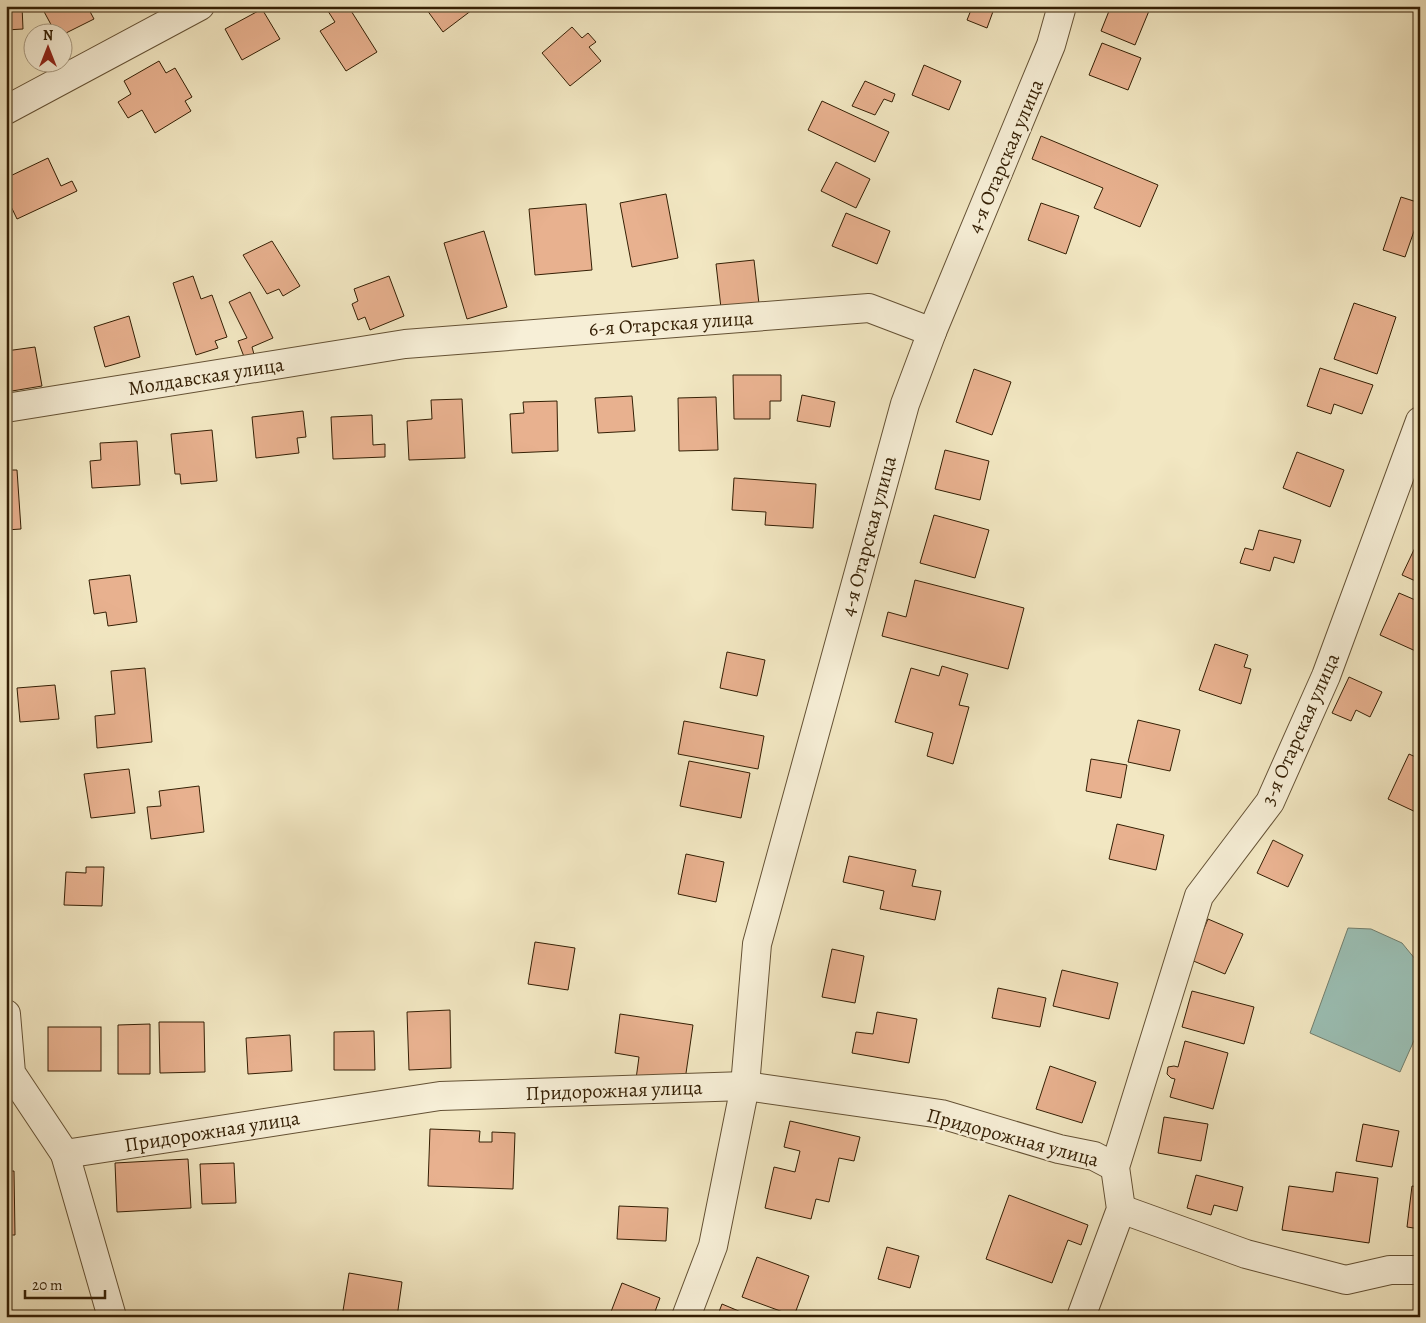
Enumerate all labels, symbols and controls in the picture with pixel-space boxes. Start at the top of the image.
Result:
north arrow [22,22,72,72]
text: N [43,26,53,45]
street label: 4-я Отарская улица [961,74,1050,237]
street label: 6-я Отарская улица [588,304,755,343]
street label: Молдавская улица [126,351,287,402]
street label: 4-я Отарская улица [834,452,903,619]
street label: 3-я Отарская улица [1255,648,1346,810]
street label: Придорожная улица [525,1074,704,1107]
street label: Придорожная улица [924,1102,1103,1174]
street label: Придорожная улица [122,1104,302,1159]
scale bar [25,1268,105,1300]
text: 20 m [32,1275,63,1295]

